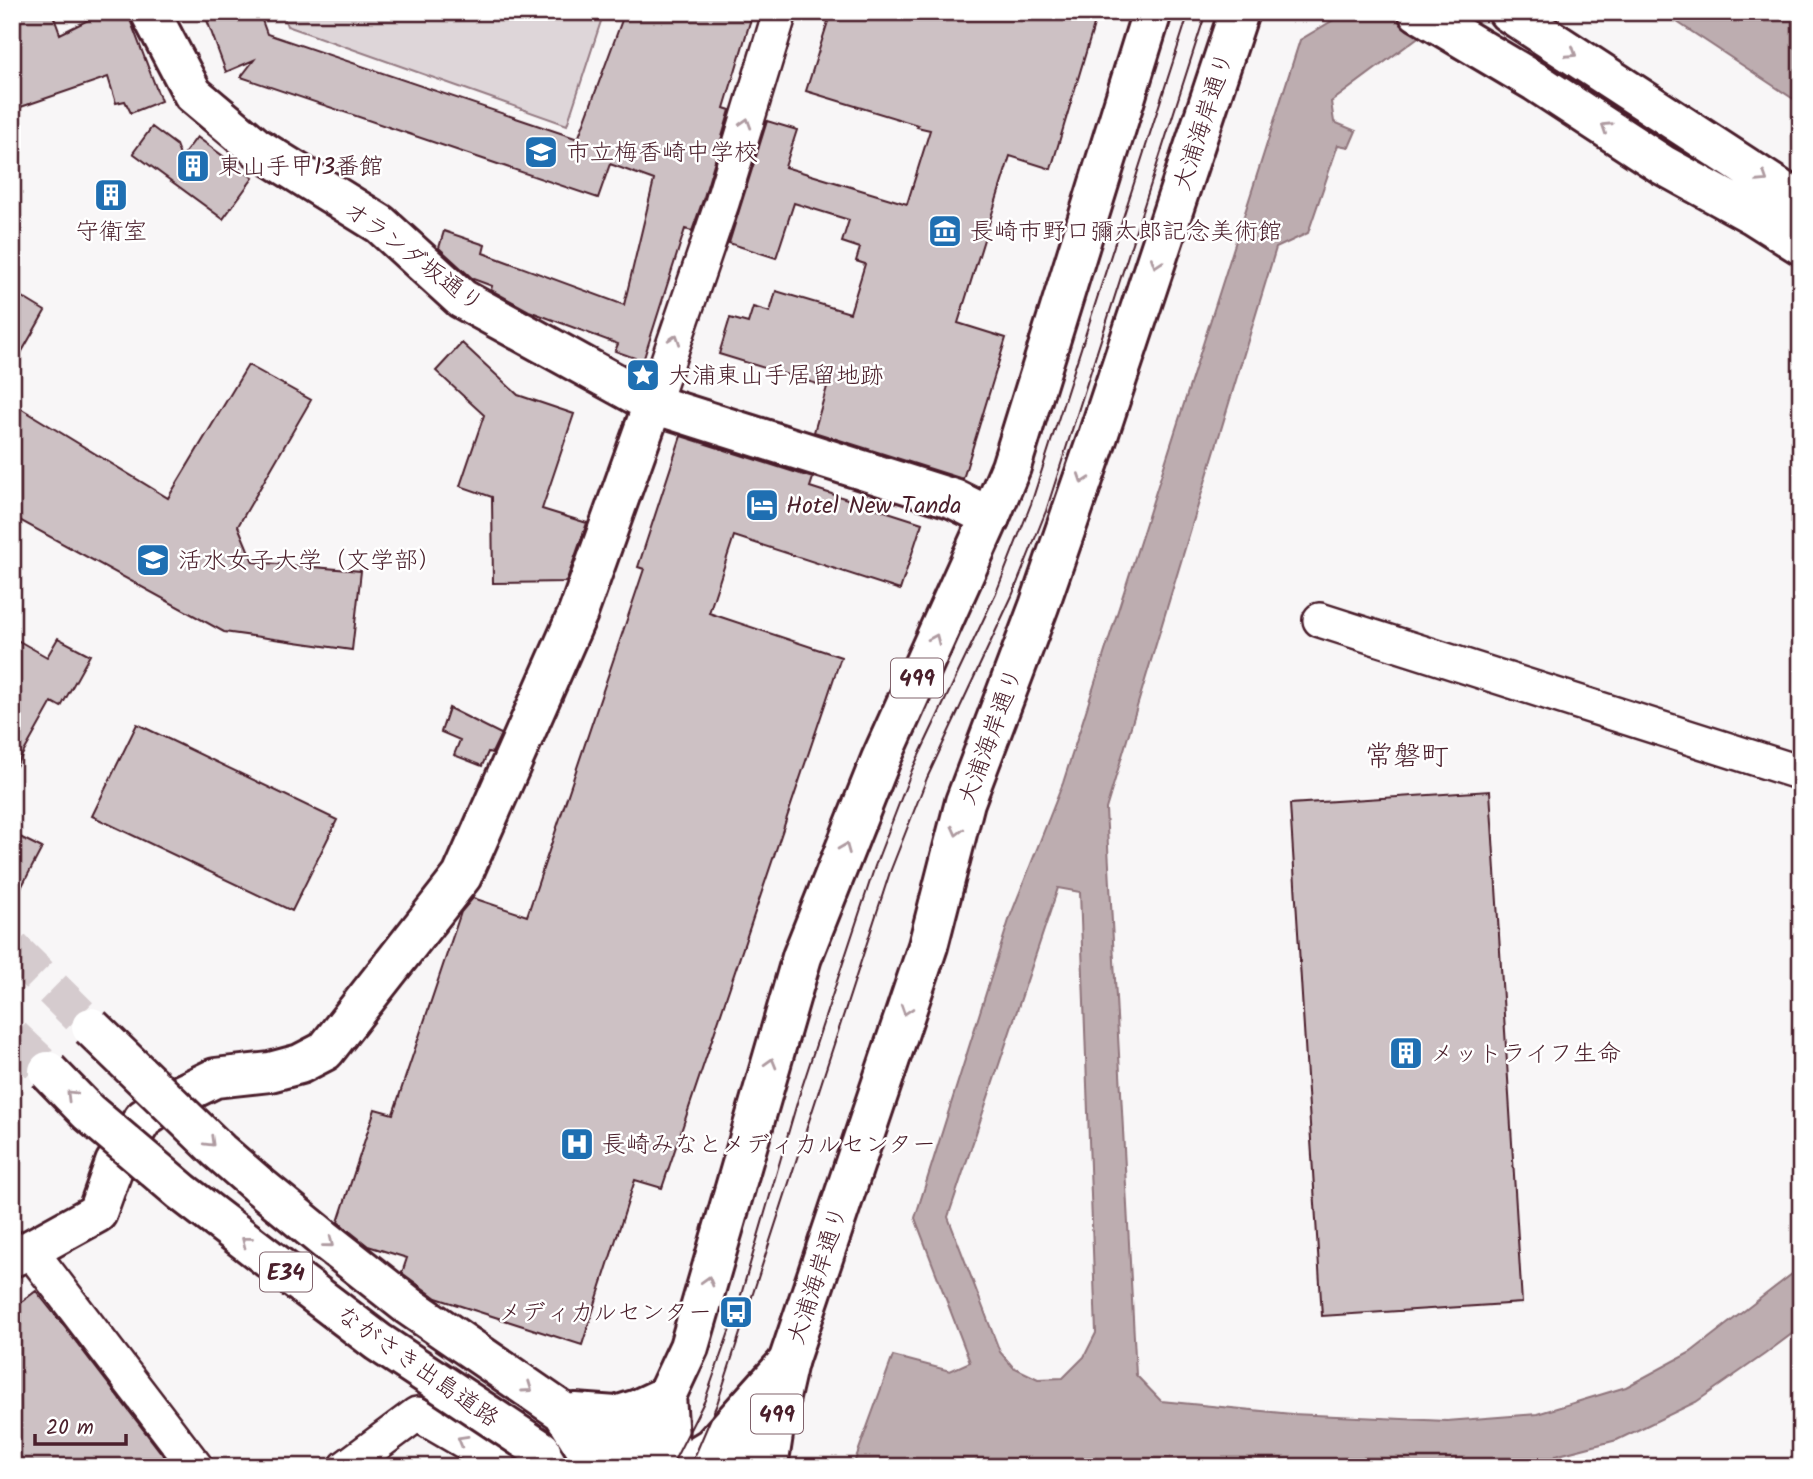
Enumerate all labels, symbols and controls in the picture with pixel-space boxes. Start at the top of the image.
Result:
one-way arrow [1565,45,1578,58]
street label: 大浦海岸通り [1164,47,1245,196]
one-way arrow [738,117,753,129]
one-way arrow [1601,123,1614,136]
school or university icon: 市立梅香崎中学校 [522,133,560,171]
place label: 市立梅香崎中学校 [566,134,758,173]
building icon: 東山手甲13番館 [174,147,212,185]
place label: 東山手甲13番館 [218,148,383,187]
one-way arrow [1755,170,1768,183]
building icon: 守衛室 [92,176,130,214]
street label: オランダ坂通り [335,191,492,323]
museum icon: 長崎市野口彌太郎記念美術館 [926,212,964,250]
place label: 守衛室 [75,213,147,252]
place label: 長崎市野口彌太郎記念美術館 [970,213,1282,252]
one-way arrow [1150,257,1165,269]
one-way arrow [667,333,681,346]
place icon: 大浦東山手居留地跡 [624,356,662,394]
place label: 大浦東山手居留地跡 [668,357,884,396]
one-way arrow [1077,472,1091,484]
hotel icon: Hotel New Tanda [743,486,781,524]
place label: Hotel New Tanda [786,487,962,526]
school or university icon: 活水女子大学（文学部） [134,541,172,579]
place label: 活水女子大学（文学部） [178,542,442,581]
one-way arrow [927,634,941,646]
road number: 499 [891,658,943,698]
street label: 大浦海岸通り [948,662,1034,811]
district label: 常磐町 [1365,735,1449,780]
one-way arrow [951,825,965,837]
one-way arrow [837,843,851,855]
one-way arrow [900,1004,914,1016]
building icon: メットライフ生命 [1387,1034,1425,1072]
place label: メットライフ生命 [1430,1035,1621,1074]
one-way arrow [763,1057,778,1069]
one-way arrow [67,1090,80,1103]
hospital icon: 長崎みなとメディカルセンター [558,1125,596,1163]
place label: 長崎みなとメディカルセンター [602,1126,936,1165]
one-way arrow [202,1134,215,1147]
street label: 大浦海岸通り [778,1201,859,1350]
one-way arrow [321,1234,333,1247]
one-way arrow [241,1236,253,1249]
road number: E34 [260,1252,312,1292]
one-way arrow [700,1276,715,1288]
bus stop icon: メディカルセンター [717,1293,755,1331]
place label: メディカルセンター [498,1294,712,1333]
street label: ながさき出島道路 [327,1296,507,1438]
one-way arrow [520,1380,533,1392]
road number: 499 [751,1394,803,1434]
scale bar [35,1402,126,1446]
text: 20 m [46,1412,94,1445]
one-way arrow [457,1435,470,1448]

